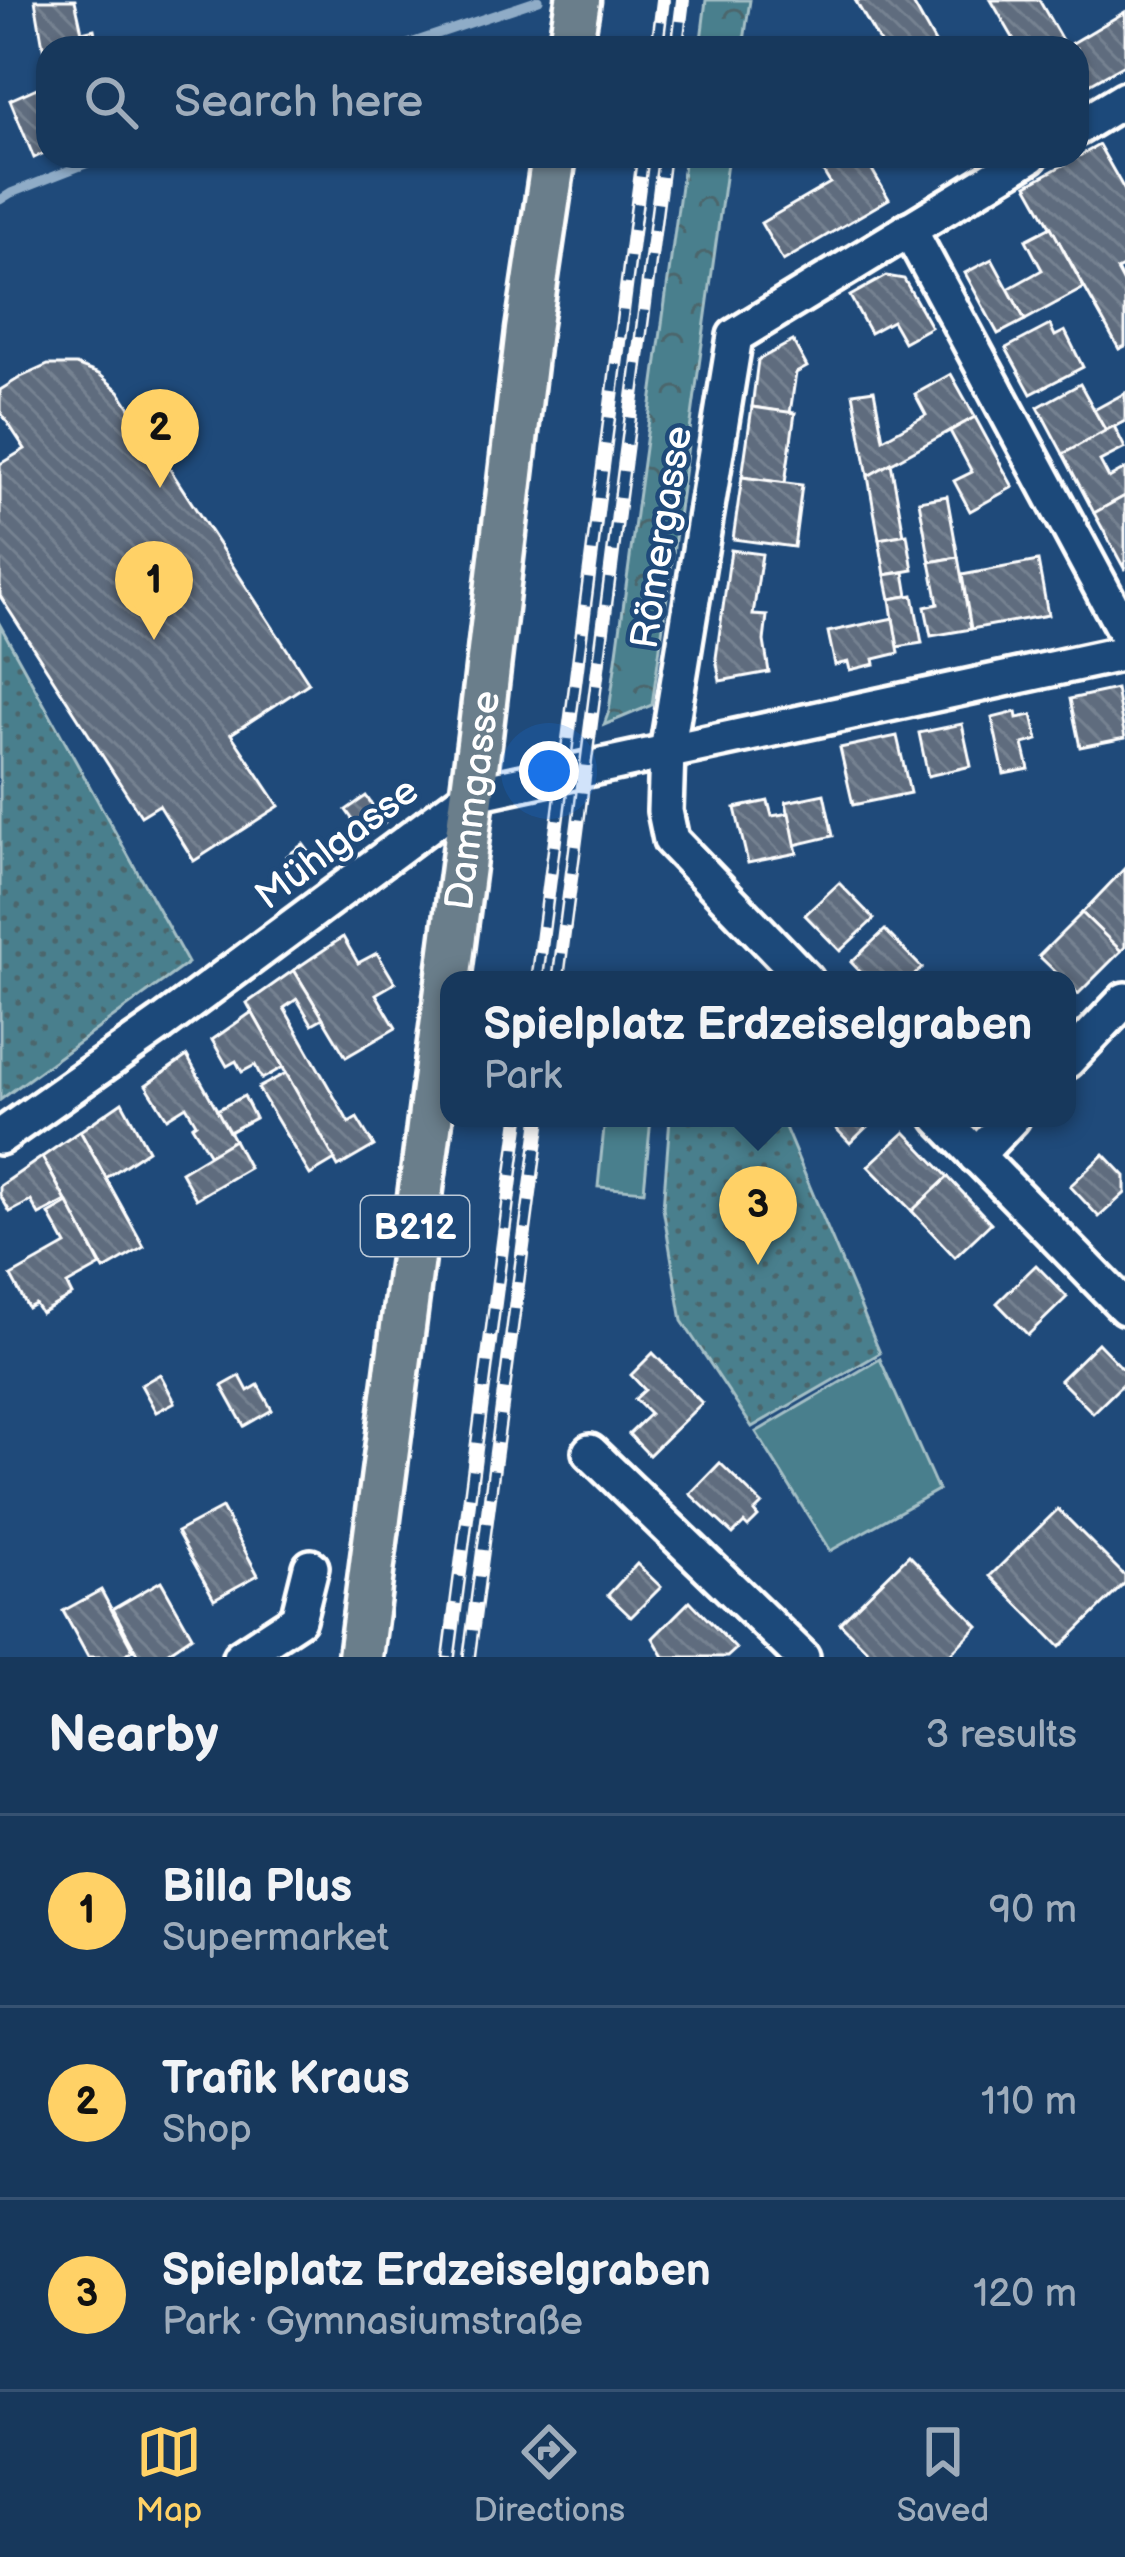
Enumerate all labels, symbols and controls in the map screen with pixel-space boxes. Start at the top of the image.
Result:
search box [36,36,1089,168]
icon: search [78,69,144,135]
text: Search here [174,75,423,130]
pin: 2 [121,389,199,488]
street label: Römergasse [622,423,703,652]
pin: 1 [115,541,193,640]
street label: Dammgasse [437,688,511,913]
your location [519,741,579,801]
street label: Mühlgasse [247,767,428,921]
popup [440,971,1076,1127]
text: Spielplatz Erdzeiselgraben [484,998,1032,1053]
text: Park [484,1053,562,1100]
pin: 3 [719,1166,797,1265]
road number: B212 [361,1196,469,1256]
text: Nearby [48,1705,219,1766]
text: 3 results [925,1712,1077,1759]
text: Billa Plus [162,1860,352,1915]
text: 1 [79,1887,95,1934]
text: 90 m [989,1887,1077,1934]
text: Supermarket [162,1915,389,1962]
text: Trafik Kraus [162,2052,410,2107]
text: 2 [75,2079,99,2126]
text: 110 m [981,2079,1077,2126]
text: Shop [162,2107,252,2154]
text: Spielplatz Erdzeiselgraben [162,2244,711,2299]
text: 3 [76,2271,98,2318]
text: 120 m [973,2271,1077,2318]
text: Park · Gymnasiumstraße [162,2299,583,2346]
tab: Map [136,2419,202,2531]
tab: Directions [473,2419,625,2531]
tab: Saved [897,2419,989,2531]

